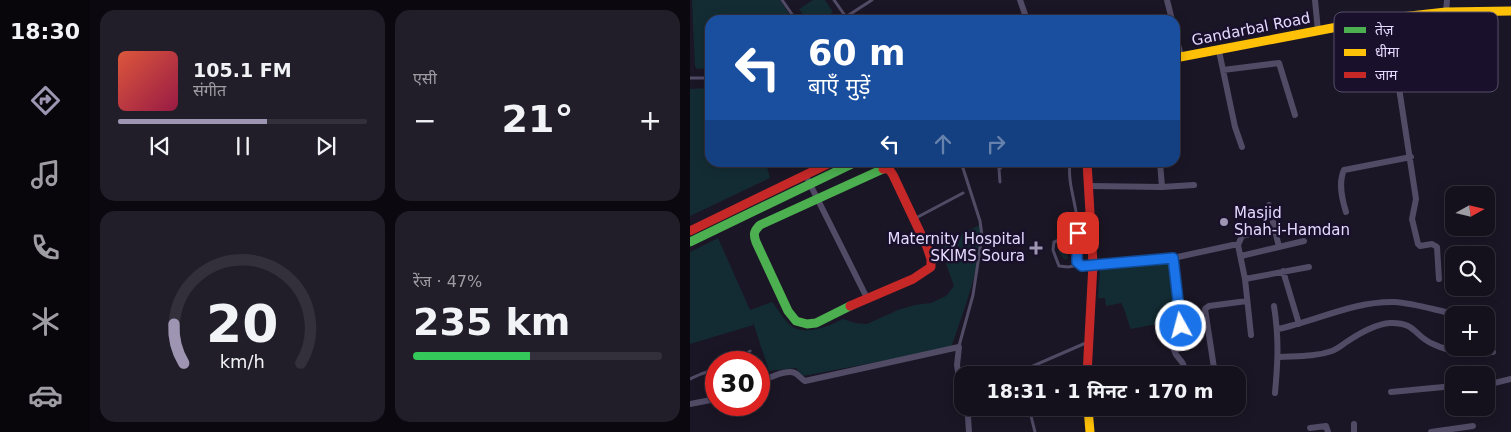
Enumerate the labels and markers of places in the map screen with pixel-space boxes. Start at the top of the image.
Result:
place label: Masjid Shah-i-Hamdan [1234,204,1350,239]
pin [1057,212,1099,254]
marker: Masjid Shah-i-Hamdan [1218,216,1230,228]
place label: Maternity Hospital SKIMS Soura [887,230,1025,265]
marker: Maternity Hospital SKIMS Soura [1029,241,1043,255]

